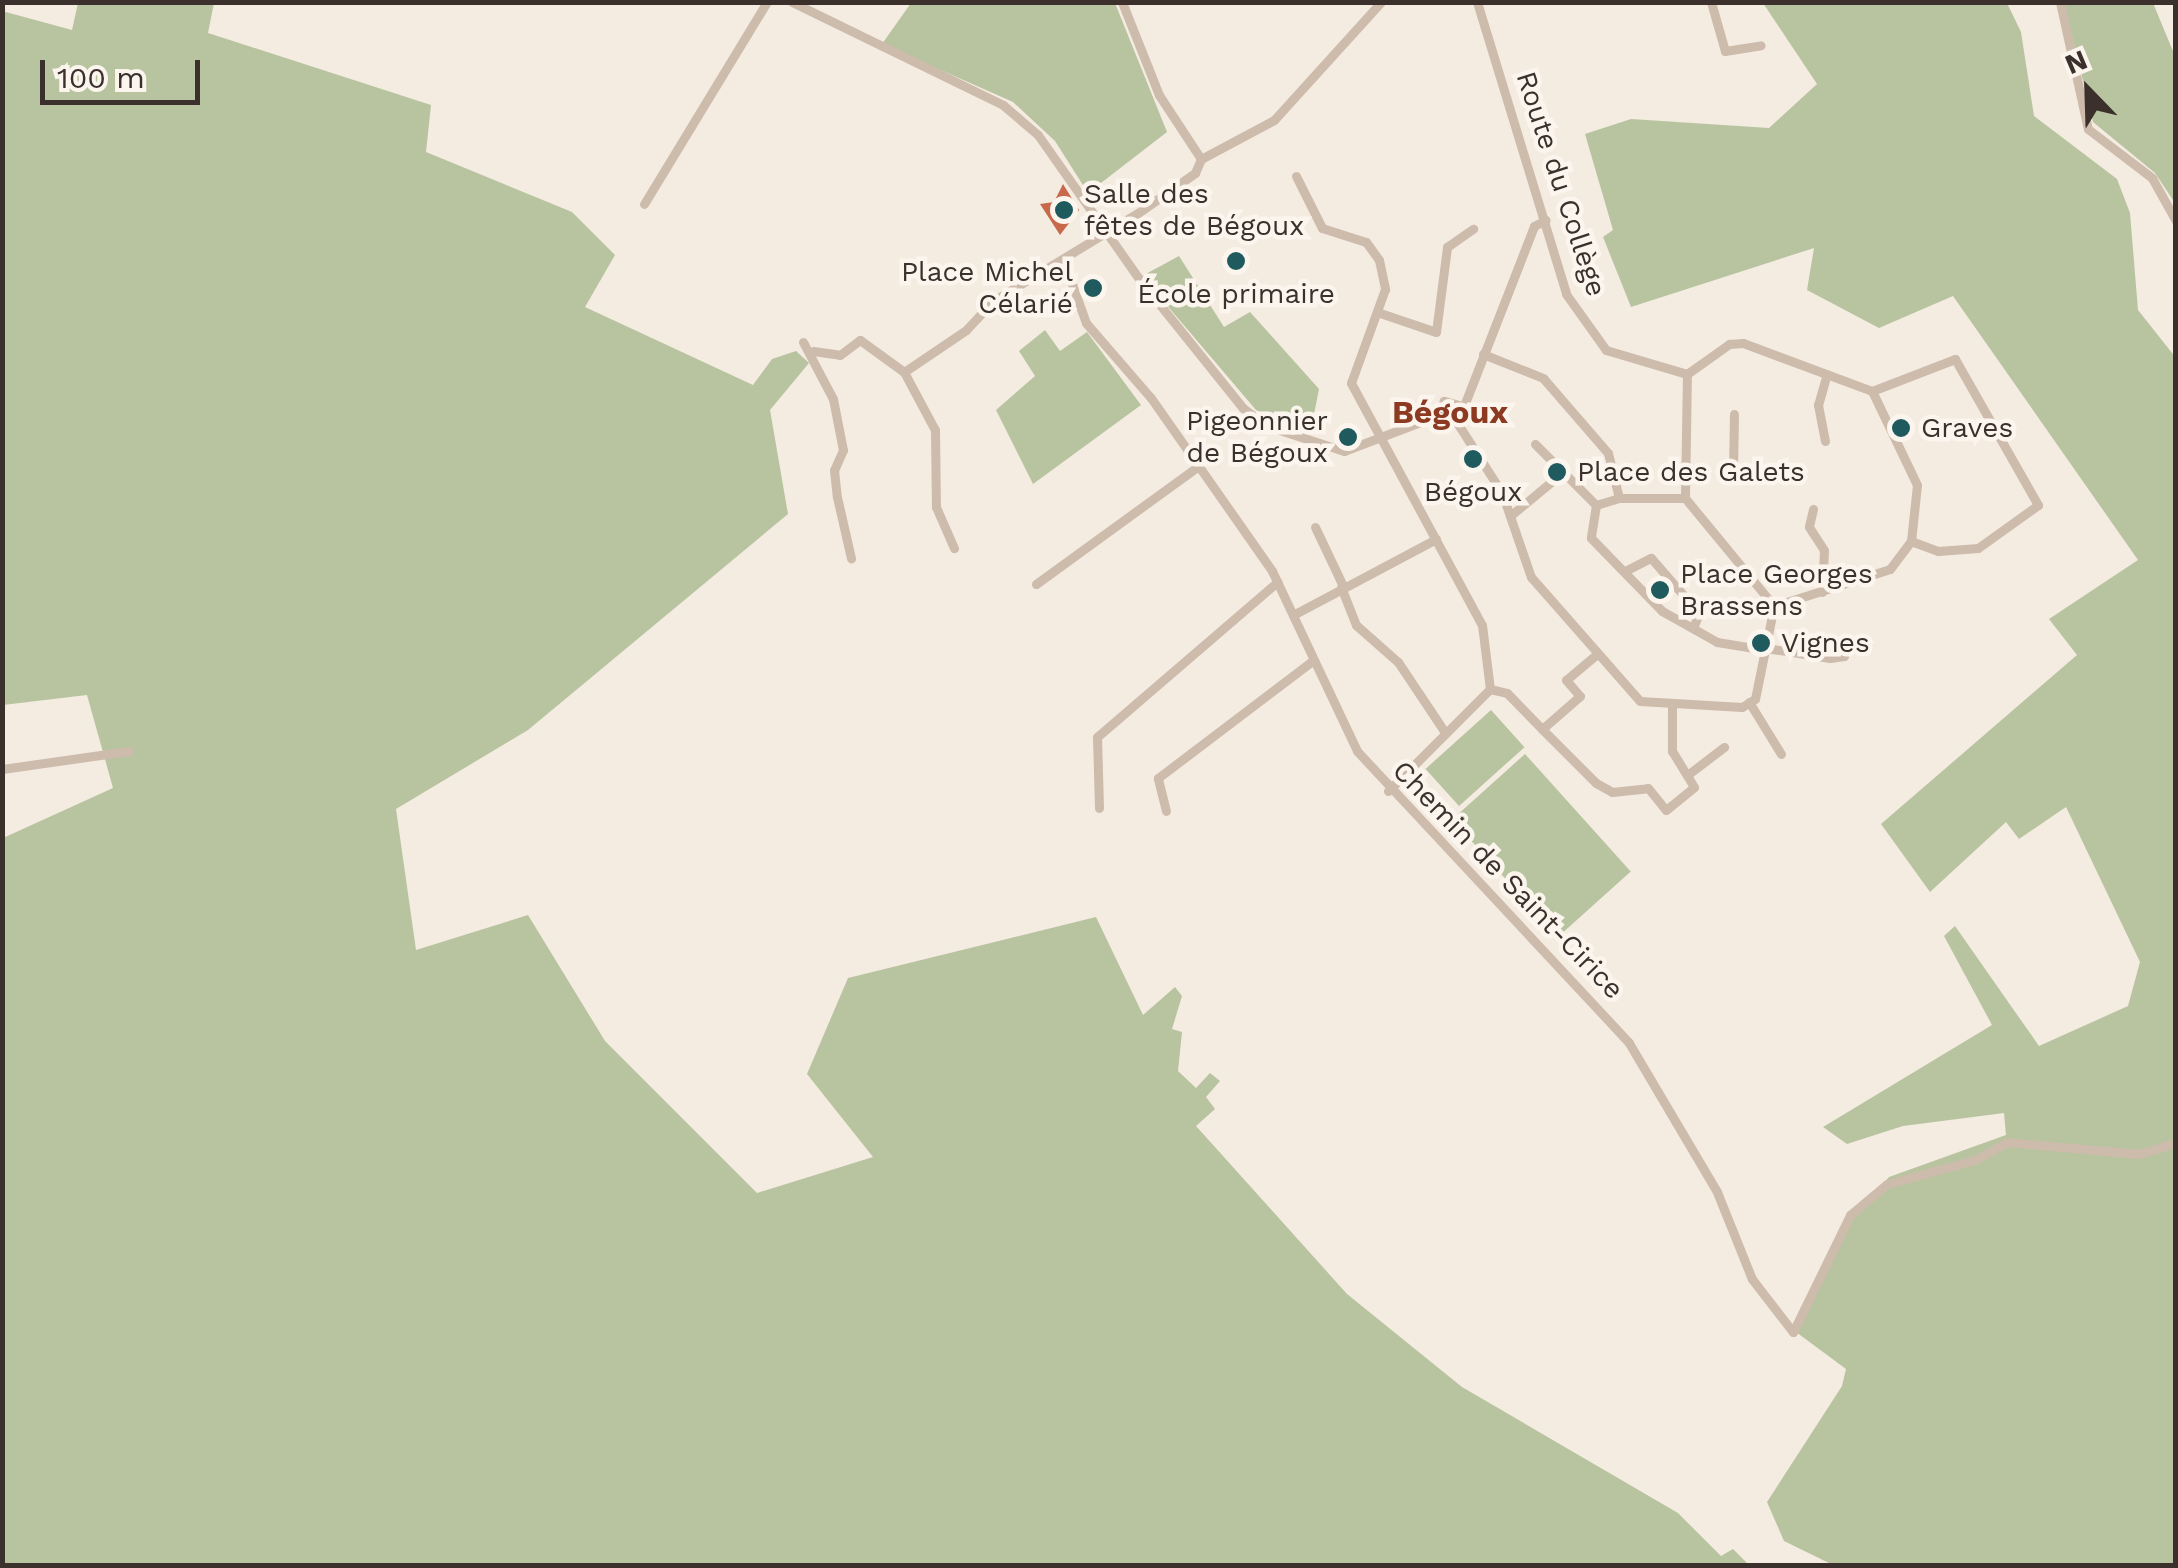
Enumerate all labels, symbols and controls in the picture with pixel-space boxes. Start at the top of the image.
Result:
scale bar [45,40,205,102]
north arrow [2038,40,2138,140]
text: N [2060,43,2092,81]
text: 100 m [57,60,145,95]
street label: Route du Collège [1509,67,1613,301]
place label: Salle des fêtes de Bégoux [1084,177,1304,243]
marker: Salle des fêtes de Bégoux [1053,199,1075,221]
marker: École primaire [1225,250,1247,272]
place label: Place Michel Célarié [901,255,1073,321]
marker: Place Michel Célarié [1082,277,1104,299]
place label: École primaire [1137,277,1335,311]
district label: Bégoux [1392,393,1508,431]
place label: Pigeonnier de Bégoux [1186,404,1328,470]
place label: Graves [1921,411,2013,445]
marker: Graves [1890,417,1912,439]
marker: Pigeonnier de Bégoux [1337,426,1359,448]
marker: Bégoux [1462,448,1484,470]
place label: Place des Galets [1577,455,1805,489]
marker: Place des Galets [1546,461,1568,483]
place label: Bégoux [1424,475,1522,509]
place label: Place Georges Brassens [1680,557,1873,623]
marker: Place Georges Brassens [1649,579,1671,601]
place label: Vignes [1781,626,1870,660]
marker: Vignes [1750,632,1772,654]
street label: Chemin de Saint-Cirice [1385,754,1631,1006]

